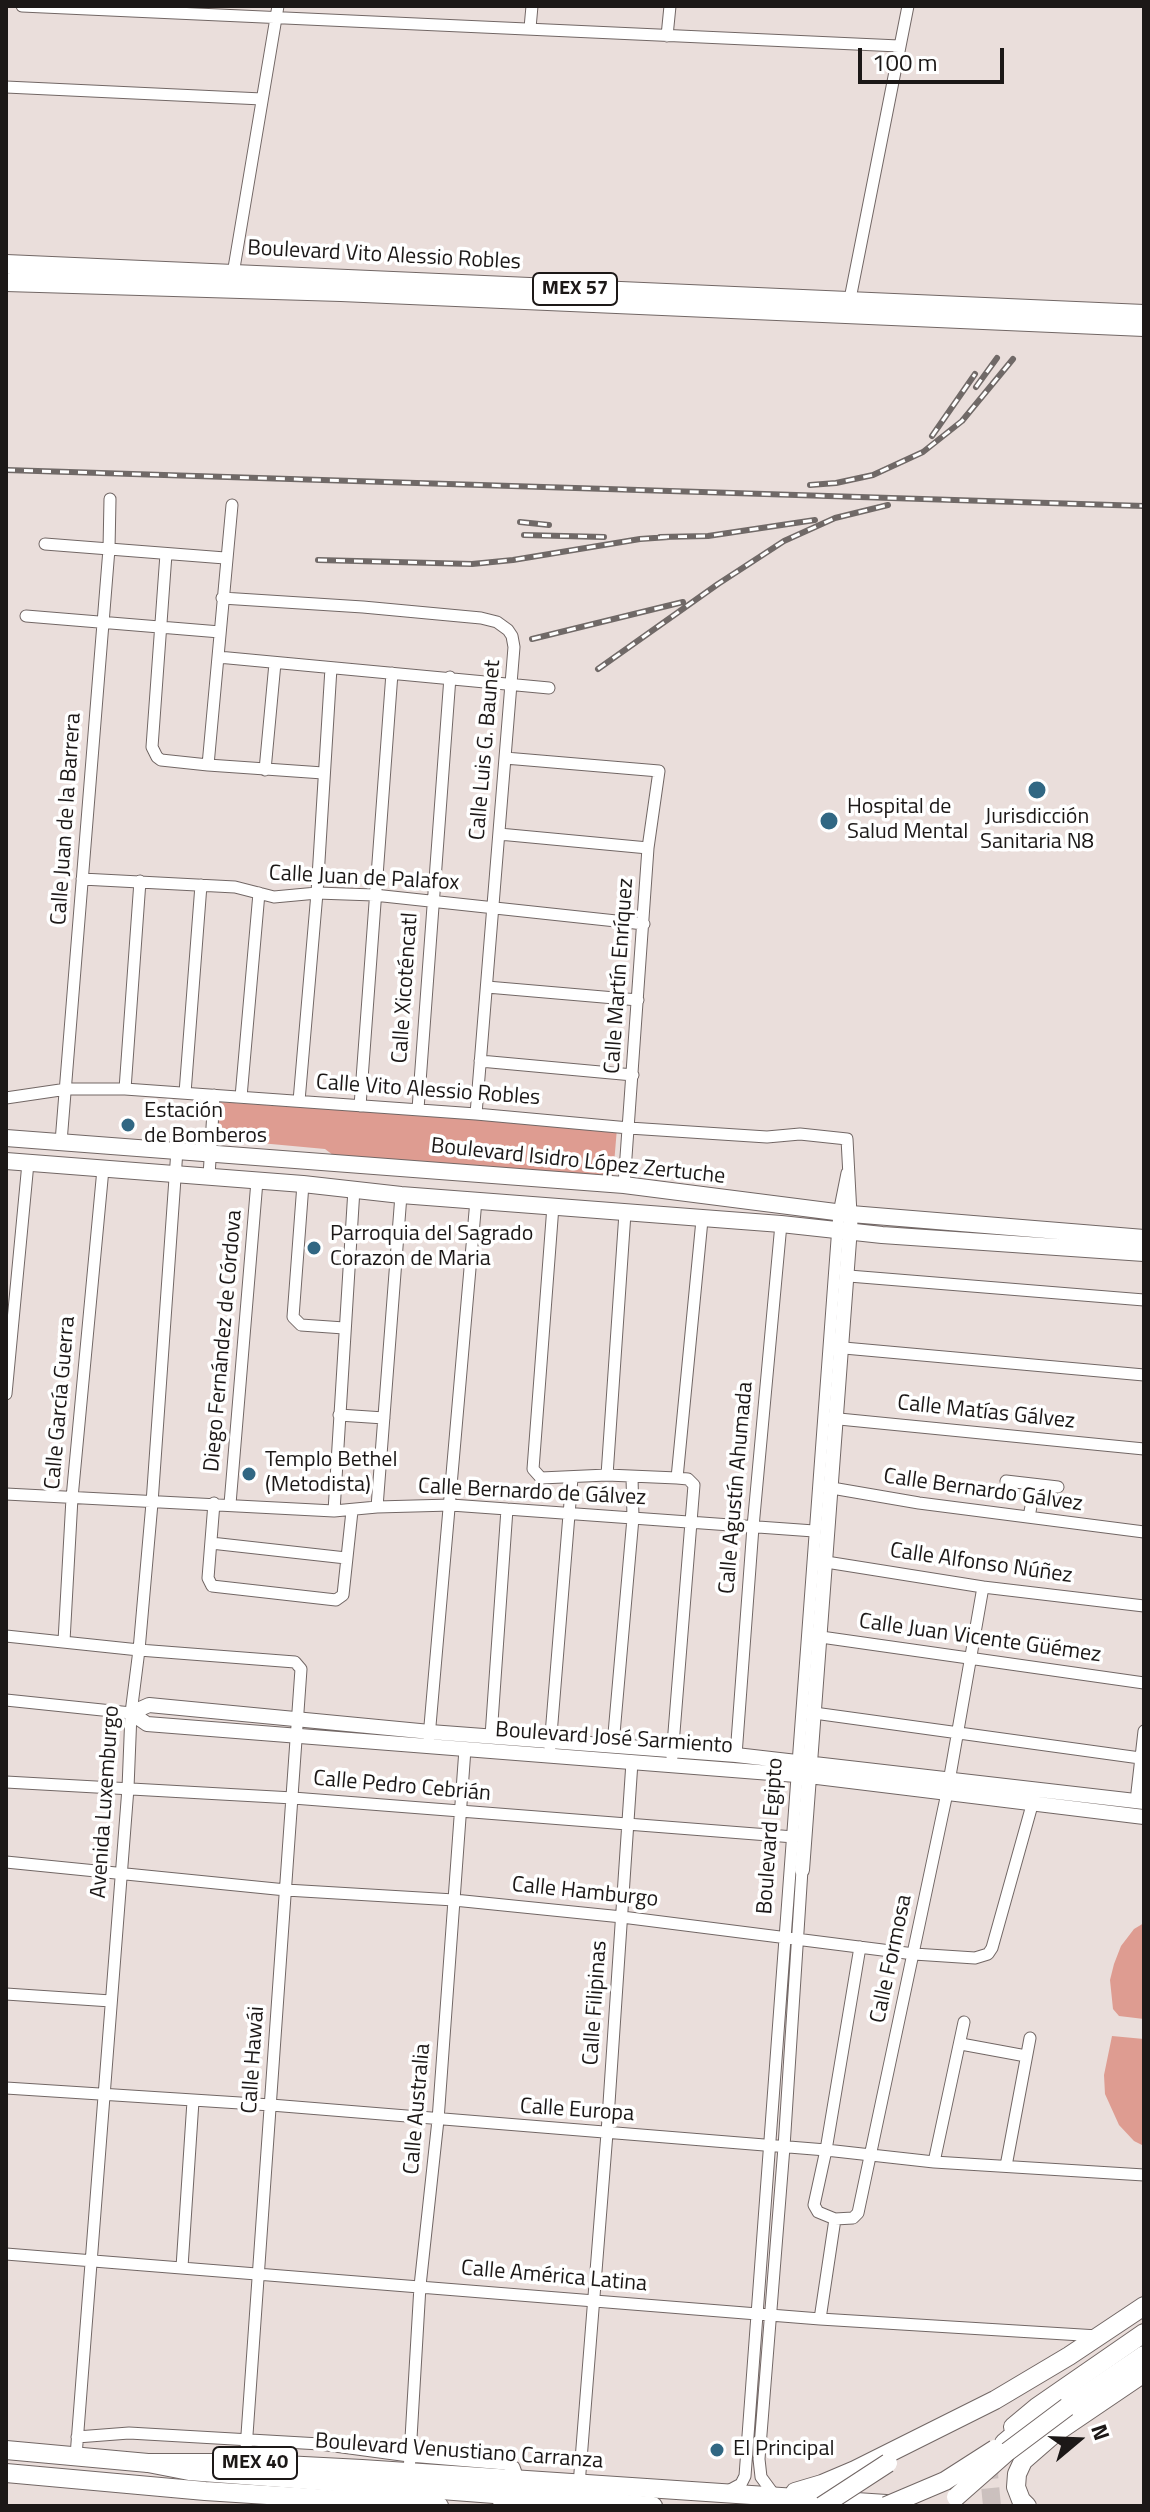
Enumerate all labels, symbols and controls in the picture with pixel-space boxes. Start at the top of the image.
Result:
scale bar [862,32,1008,82]
text: 100 m [872,44,938,80]
street label: Boulevard Vito Alessio Robles [247,236,521,276]
road number: MEX 57 [533,273,617,305]
street label: Calle Luis G. Baunet [465,659,507,841]
street label: Calle Juan de la Barrera [46,712,88,926]
marker: Jurisdicción Sanitaria N8 [1026,779,1048,801]
place label: Hospital de Salud Mental [847,795,968,846]
place label: Jurisdicción Sanitaria N8 [980,805,1094,856]
marker: Hospital de Salud Mental [818,810,840,832]
street label: Calle Juan de Palafox [268,861,460,897]
street label: Calle Martín Enríquez [600,877,640,1075]
street label: Calle Xicoténcatl [388,912,424,1064]
street label: Calle Vito Alessio Robles [315,1070,541,1112]
place label: Estación de Bomberos [144,1099,267,1150]
marker: Estación de Bomberos [119,1116,137,1134]
street label: Boulevard Isidro López Zertuche [430,1133,726,1191]
street label: Diego Fernández de Córdova [199,1209,249,1473]
place label: Parroquia del Sagrado Corazon de Maria [330,1222,533,1274]
marker: Parroquia del Sagrado Corazon de Maria [305,1239,323,1257]
street label: Calle García Guerra [40,1315,82,1491]
street label: Calle Agustín Ahumada [715,1381,759,1595]
street label: Calle Matías Gálvez [896,1391,1076,1435]
place label: Templo Bethel (Metodista) [265,1448,398,1500]
street label: Calle Bernardo Gálvez [882,1464,1084,1518]
marker: Templo Bethel (Metodista) [240,1465,258,1483]
street label: Calle Bernardo de Gálvez [417,1474,647,1512]
street label: Calle Alfonso Núñez [888,1538,1074,1590]
street label: Calle Juan Vicente Güémez [857,1609,1103,1669]
street label: Avenida Luxemburgo [86,1705,126,1899]
street label: Boulevard José Sarmiento [494,1718,734,1760]
street label: Boulevard Egipto [752,1757,790,1915]
street label: Calle Pedro Cebrián [312,1766,492,1808]
street label: Calle Hamburgo [511,1872,659,1914]
street label: Calle Formosa [865,1892,919,2026]
street label: Calle Filipinas [578,1940,614,2066]
street label: Calle Hawái [237,2005,271,2115]
street label: Calle Australia [399,2042,437,2176]
street label: Calle Europa [519,2094,635,2128]
street label: Calle América Latina [460,2256,648,2298]
north arrow [1038,2400,1118,2480]
text: N [1082,2419,1119,2445]
street label: Boulevard Venustiano Carranza [314,2429,604,2475]
place label: El Principal [733,2437,834,2463]
marker: El Principal [708,2441,726,2459]
road number: MEX 40 [213,2447,297,2479]

